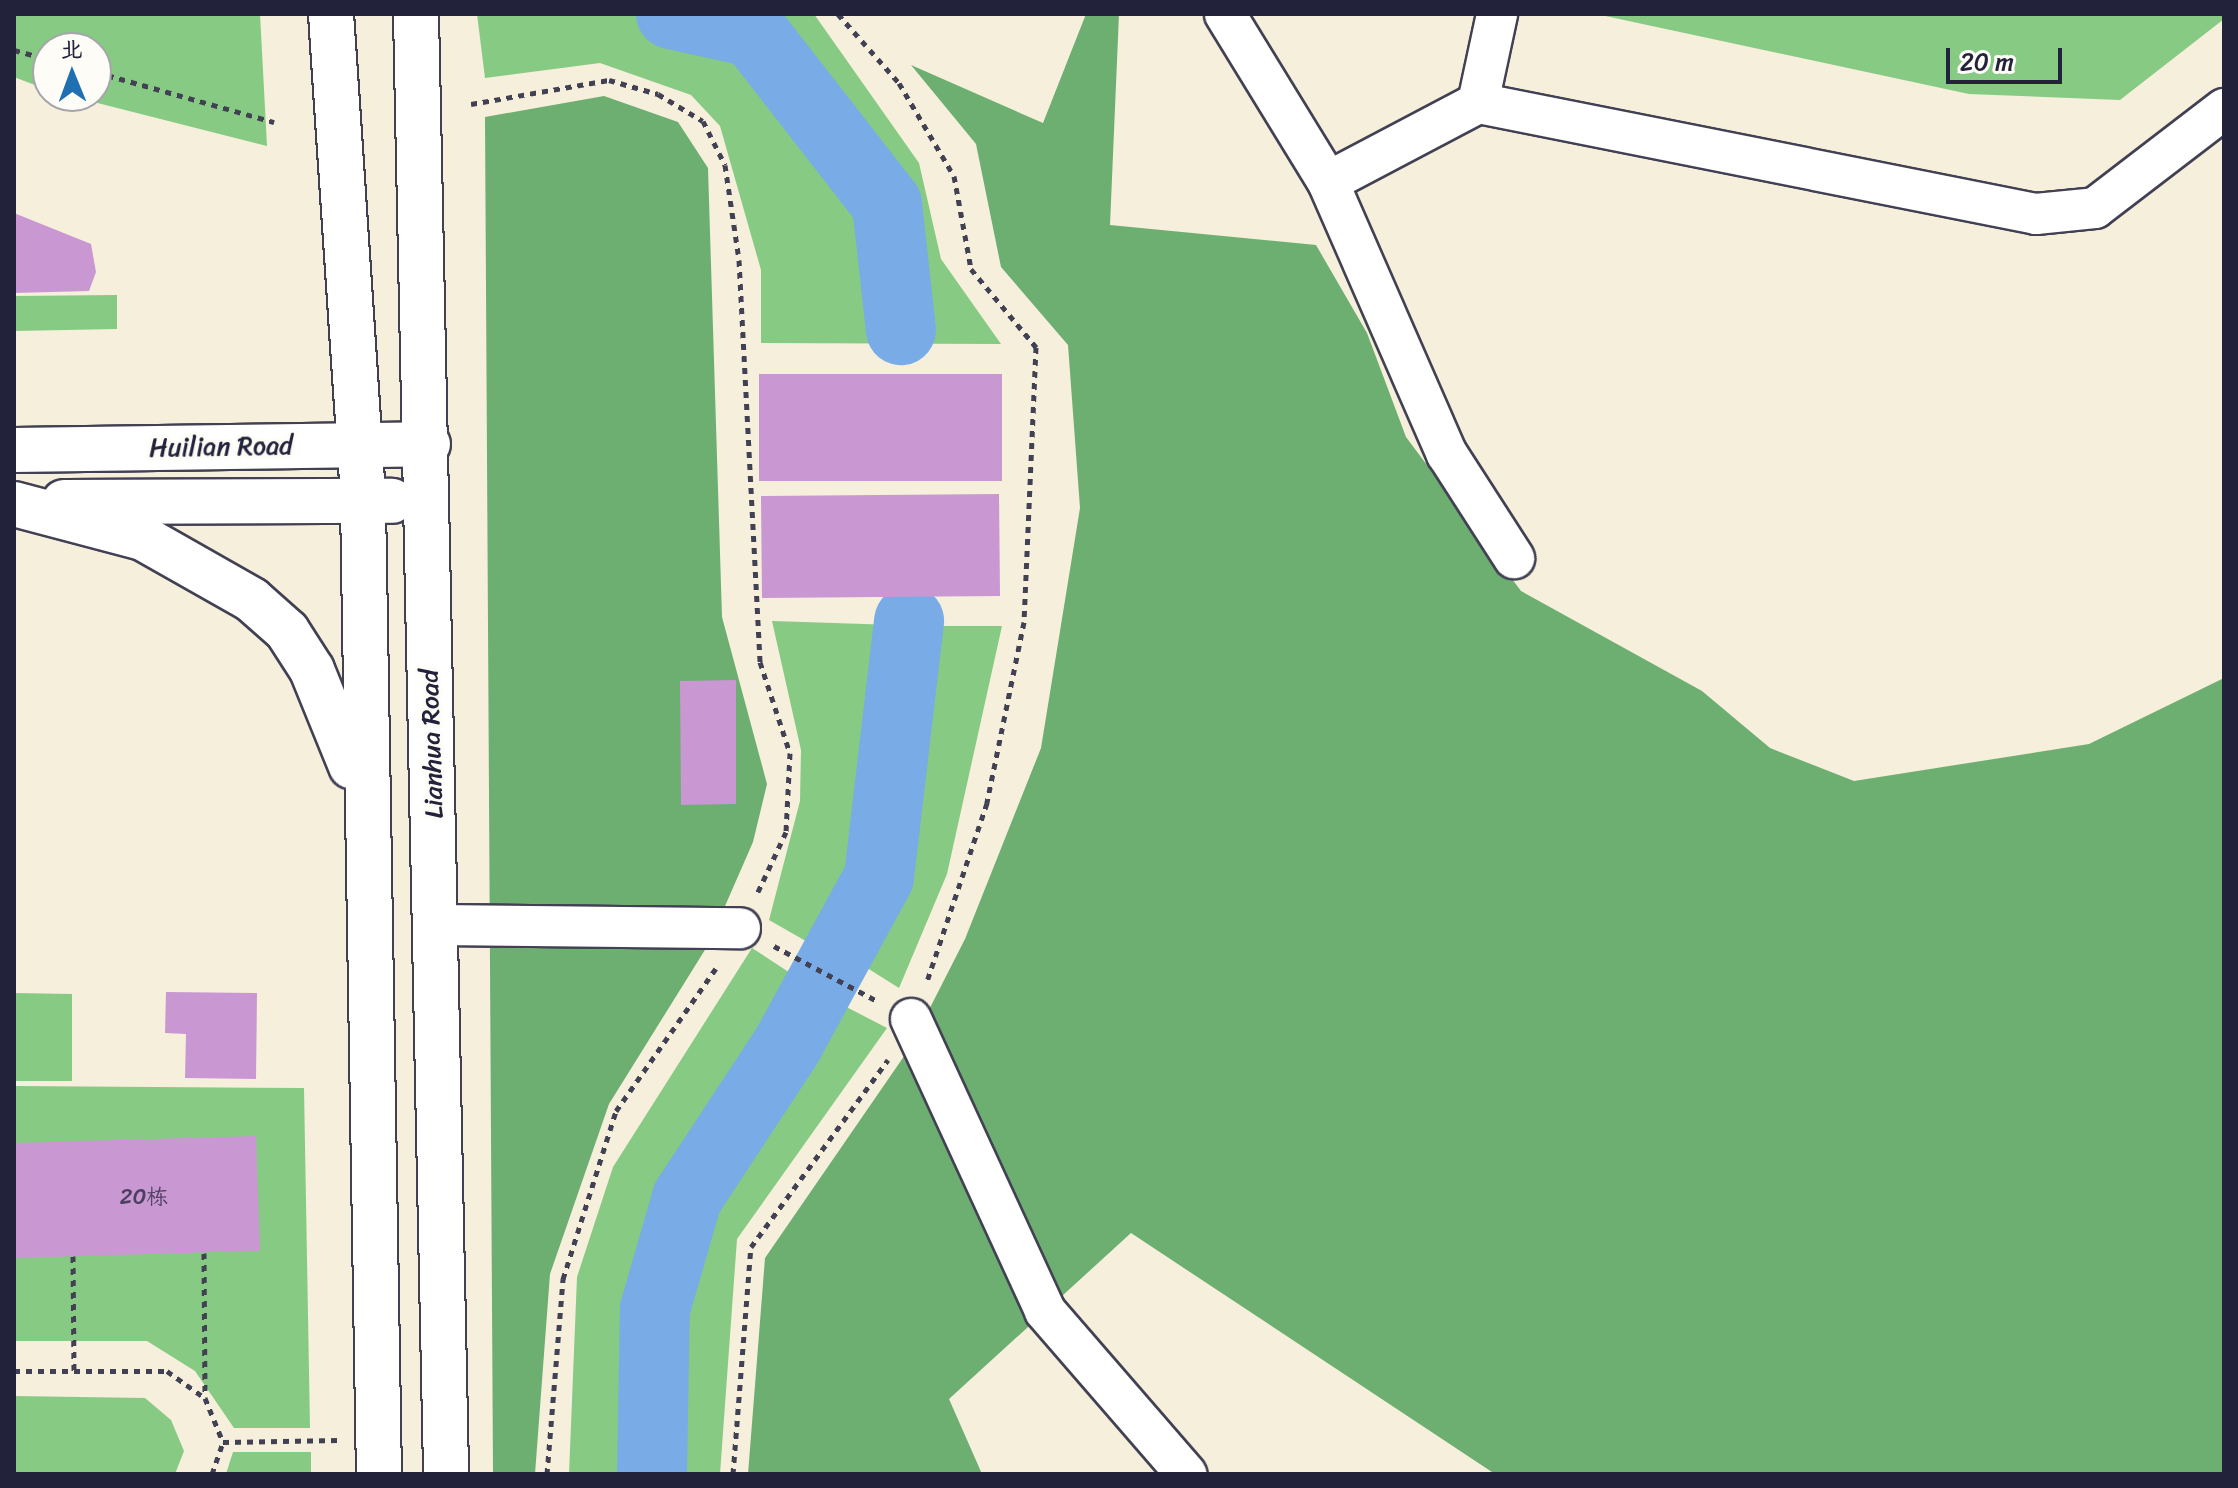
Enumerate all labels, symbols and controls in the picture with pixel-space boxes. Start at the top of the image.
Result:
text: 北 [60,30,83,69]
north arrow [32,32,112,112]
scale bar [1950,32,2066,82]
text: 20 m [1960,41,2014,83]
street label: Huilian Road [149,430,293,464]
street label: Lianhua Road [414,669,450,819]
house number: 20栋 [120,1184,168,1210]

